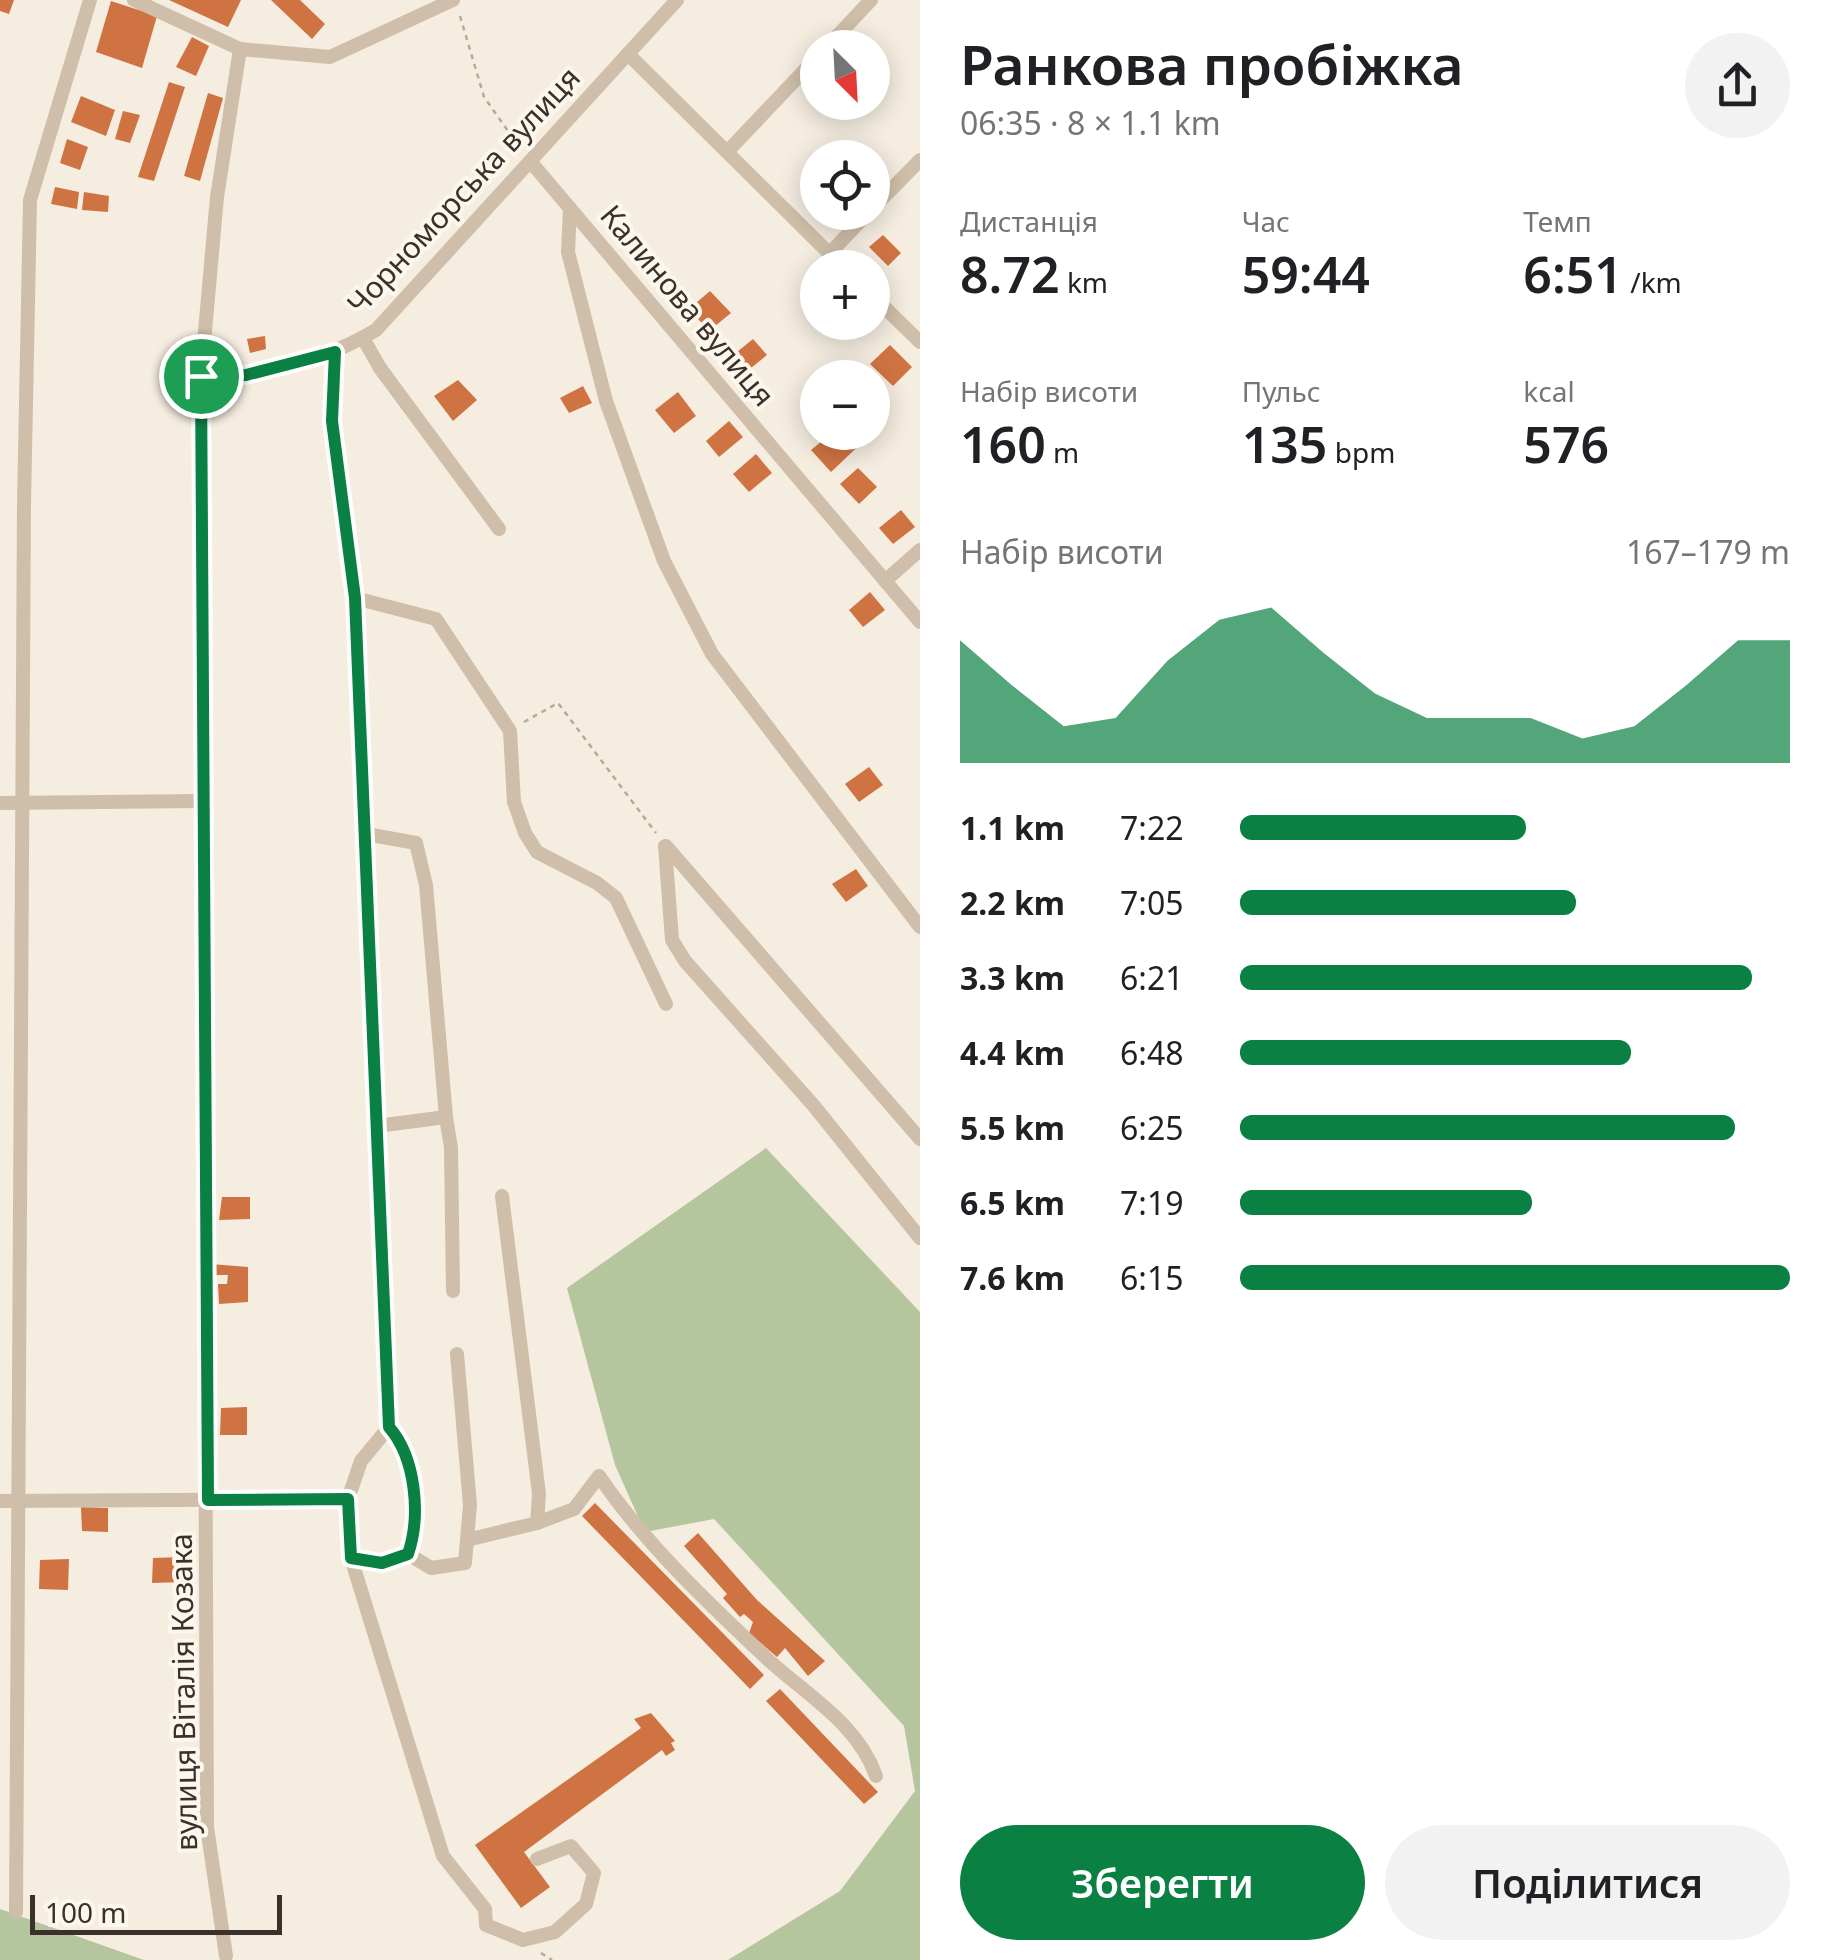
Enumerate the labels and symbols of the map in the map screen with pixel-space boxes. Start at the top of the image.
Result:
north arrow [800,30,890,120]
street label: Чорноморська вулиця [337,57,589,323]
street label: Калинова вулиця [592,196,784,414]
pin [159,334,244,419]
street label: вулиця Віталія Козака [160,1533,206,1851]
scale bar [30,1890,282,1934]

